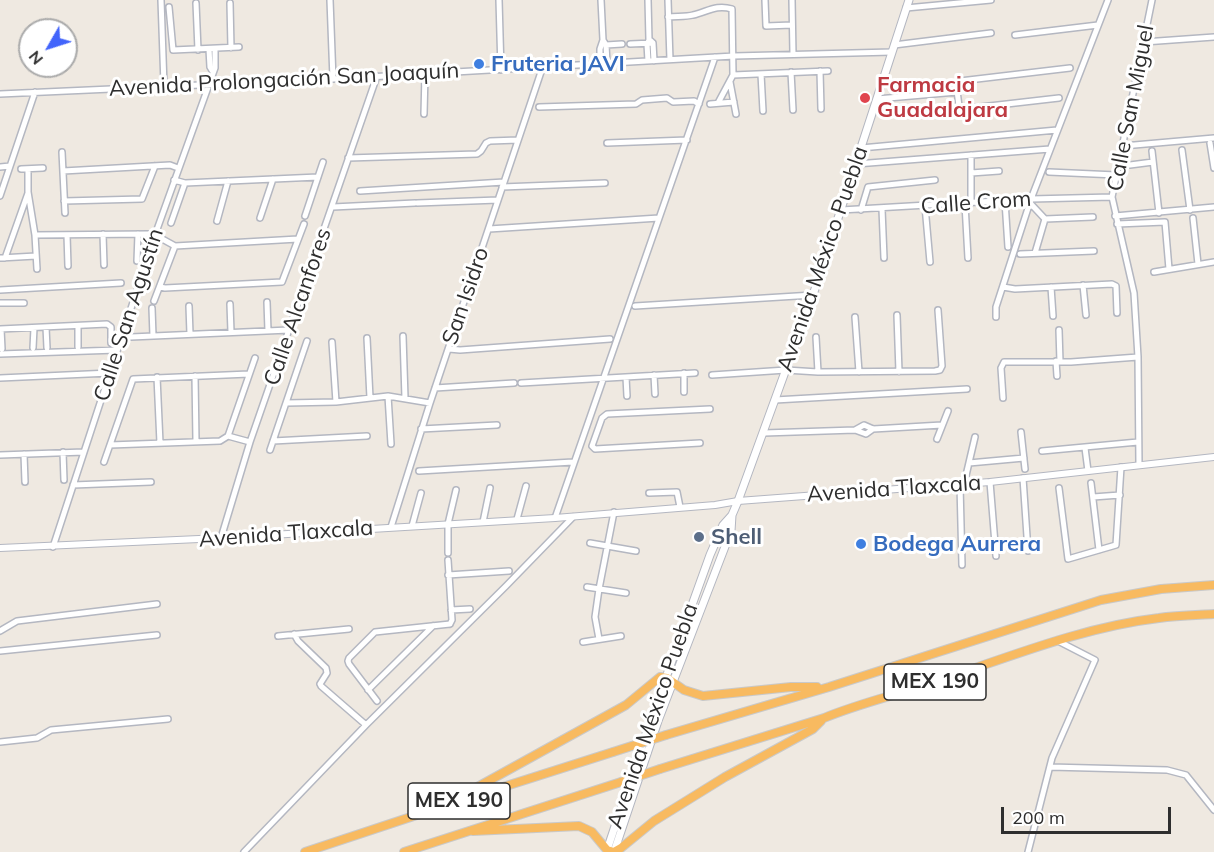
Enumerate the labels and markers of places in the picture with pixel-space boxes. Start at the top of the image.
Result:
place label: Fruteria JAVI [491,51,625,77]
marker: Fruteria JAVI [472,57,486,71]
place label: Farmacia Guadalajara [877,72,1008,124]
marker: Farmacia Guadalajara [858,91,872,105]
place label: Shell [711,524,762,550]
marker: Shell [692,530,706,544]
place label: Bodega Aurrera [873,531,1041,557]
marker: Bodega Aurrera [854,537,868,551]

